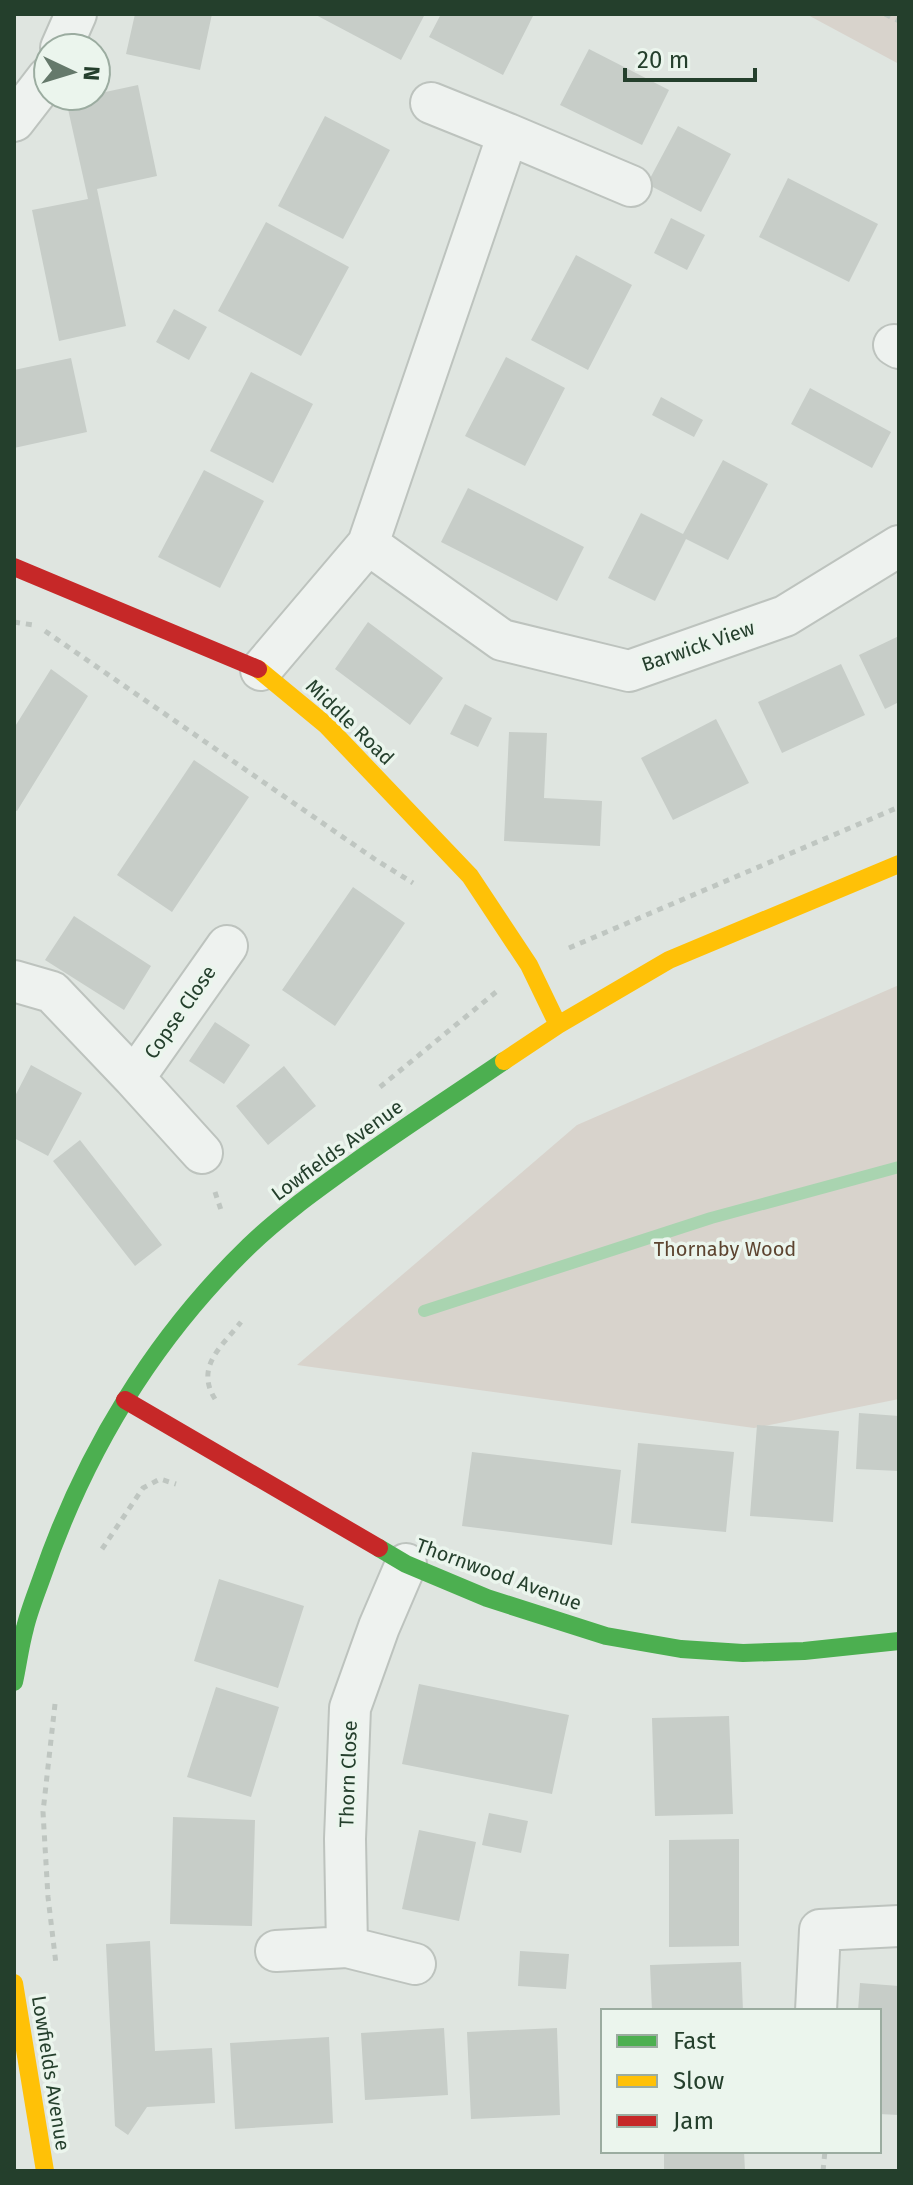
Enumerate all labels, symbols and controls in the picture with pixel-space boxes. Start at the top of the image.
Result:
north arrow [32,32,112,112]
scale bar [625,32,755,82]
text: 20 m [637,46,689,74]
text: N [77,65,105,82]
street label: Barwick View [638,615,758,677]
street label: Middle Road [301,674,399,770]
street label: Copse Close [139,961,221,1063]
street label: Lowfields Avenue [267,1094,407,1206]
park label: Thornaby Wood [654,1237,796,1261]
street label: Thornwood Avenue [413,1533,585,1615]
street label: Thorn Close [334,1720,362,1828]
street label: Lowfields Avenue [27,1994,75,2152]
legend [601,2009,881,2153]
text: Fast [673,2027,716,2055]
text: Slow [673,2067,724,2095]
text: Jam [673,2107,714,2135]

